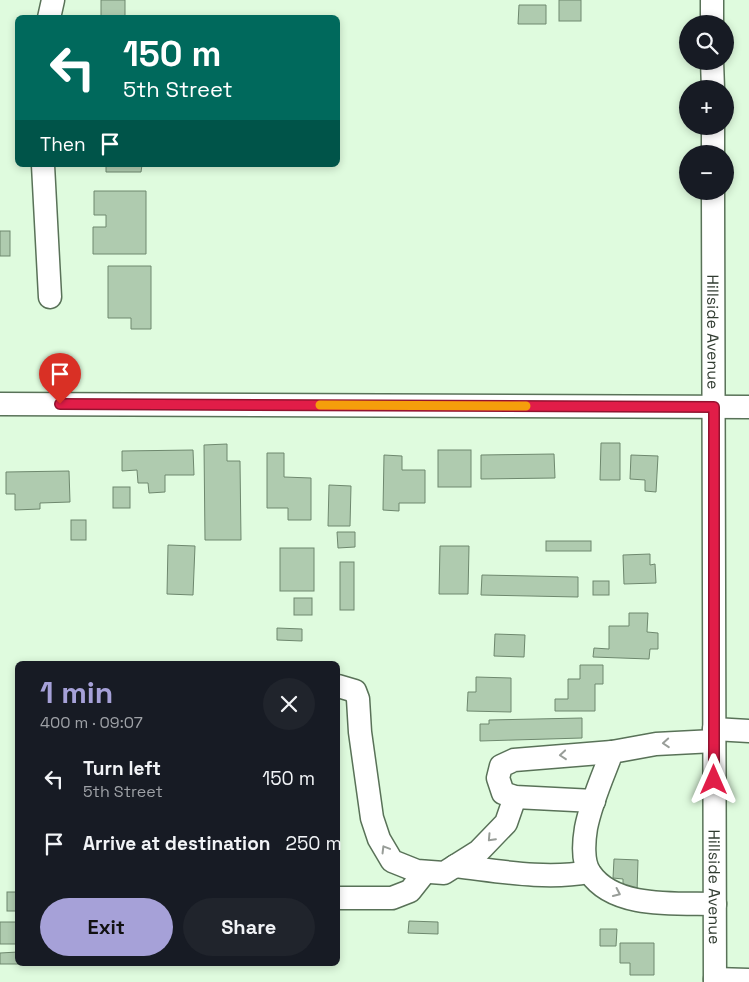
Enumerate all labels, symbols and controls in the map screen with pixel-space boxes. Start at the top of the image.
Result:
map controls [679,15,734,200]
button: search [679,15,734,70]
text: 150 m [123,32,221,76]
icon: left [40,35,105,100]
text: 5th Street [123,75,233,103]
button: + [679,80,734,135]
icon: arrive [96,130,124,158]
text: Then [40,132,86,157]
button: − [679,145,734,200]
street label: Hillside Avenue [702,275,724,389]
pin [39,353,81,404]
icon: arrive [46,360,74,388]
text: 1 min [40,673,113,712]
button: close [263,678,315,730]
text: 400 m · 09:07 [40,712,143,733]
one-way arrow [661,737,669,748]
one-way arrow [559,750,567,761]
position arrow [687,753,739,805]
text: Turn left [83,756,161,781]
icon: left [40,765,68,793]
text: 150 m [262,766,315,791]
text: 5th Street [83,781,163,802]
icon: arrive [40,830,68,858]
street label: Hillside Avenue [704,830,725,944]
text: Arrive at destination [83,831,271,856]
text: 250 m [286,831,342,856]
one-way arrow [488,833,497,842]
one-way arrow [381,845,391,854]
one-way arrow [612,887,621,897]
button: Exit [40,898,173,956]
button: Share [183,898,315,956]

